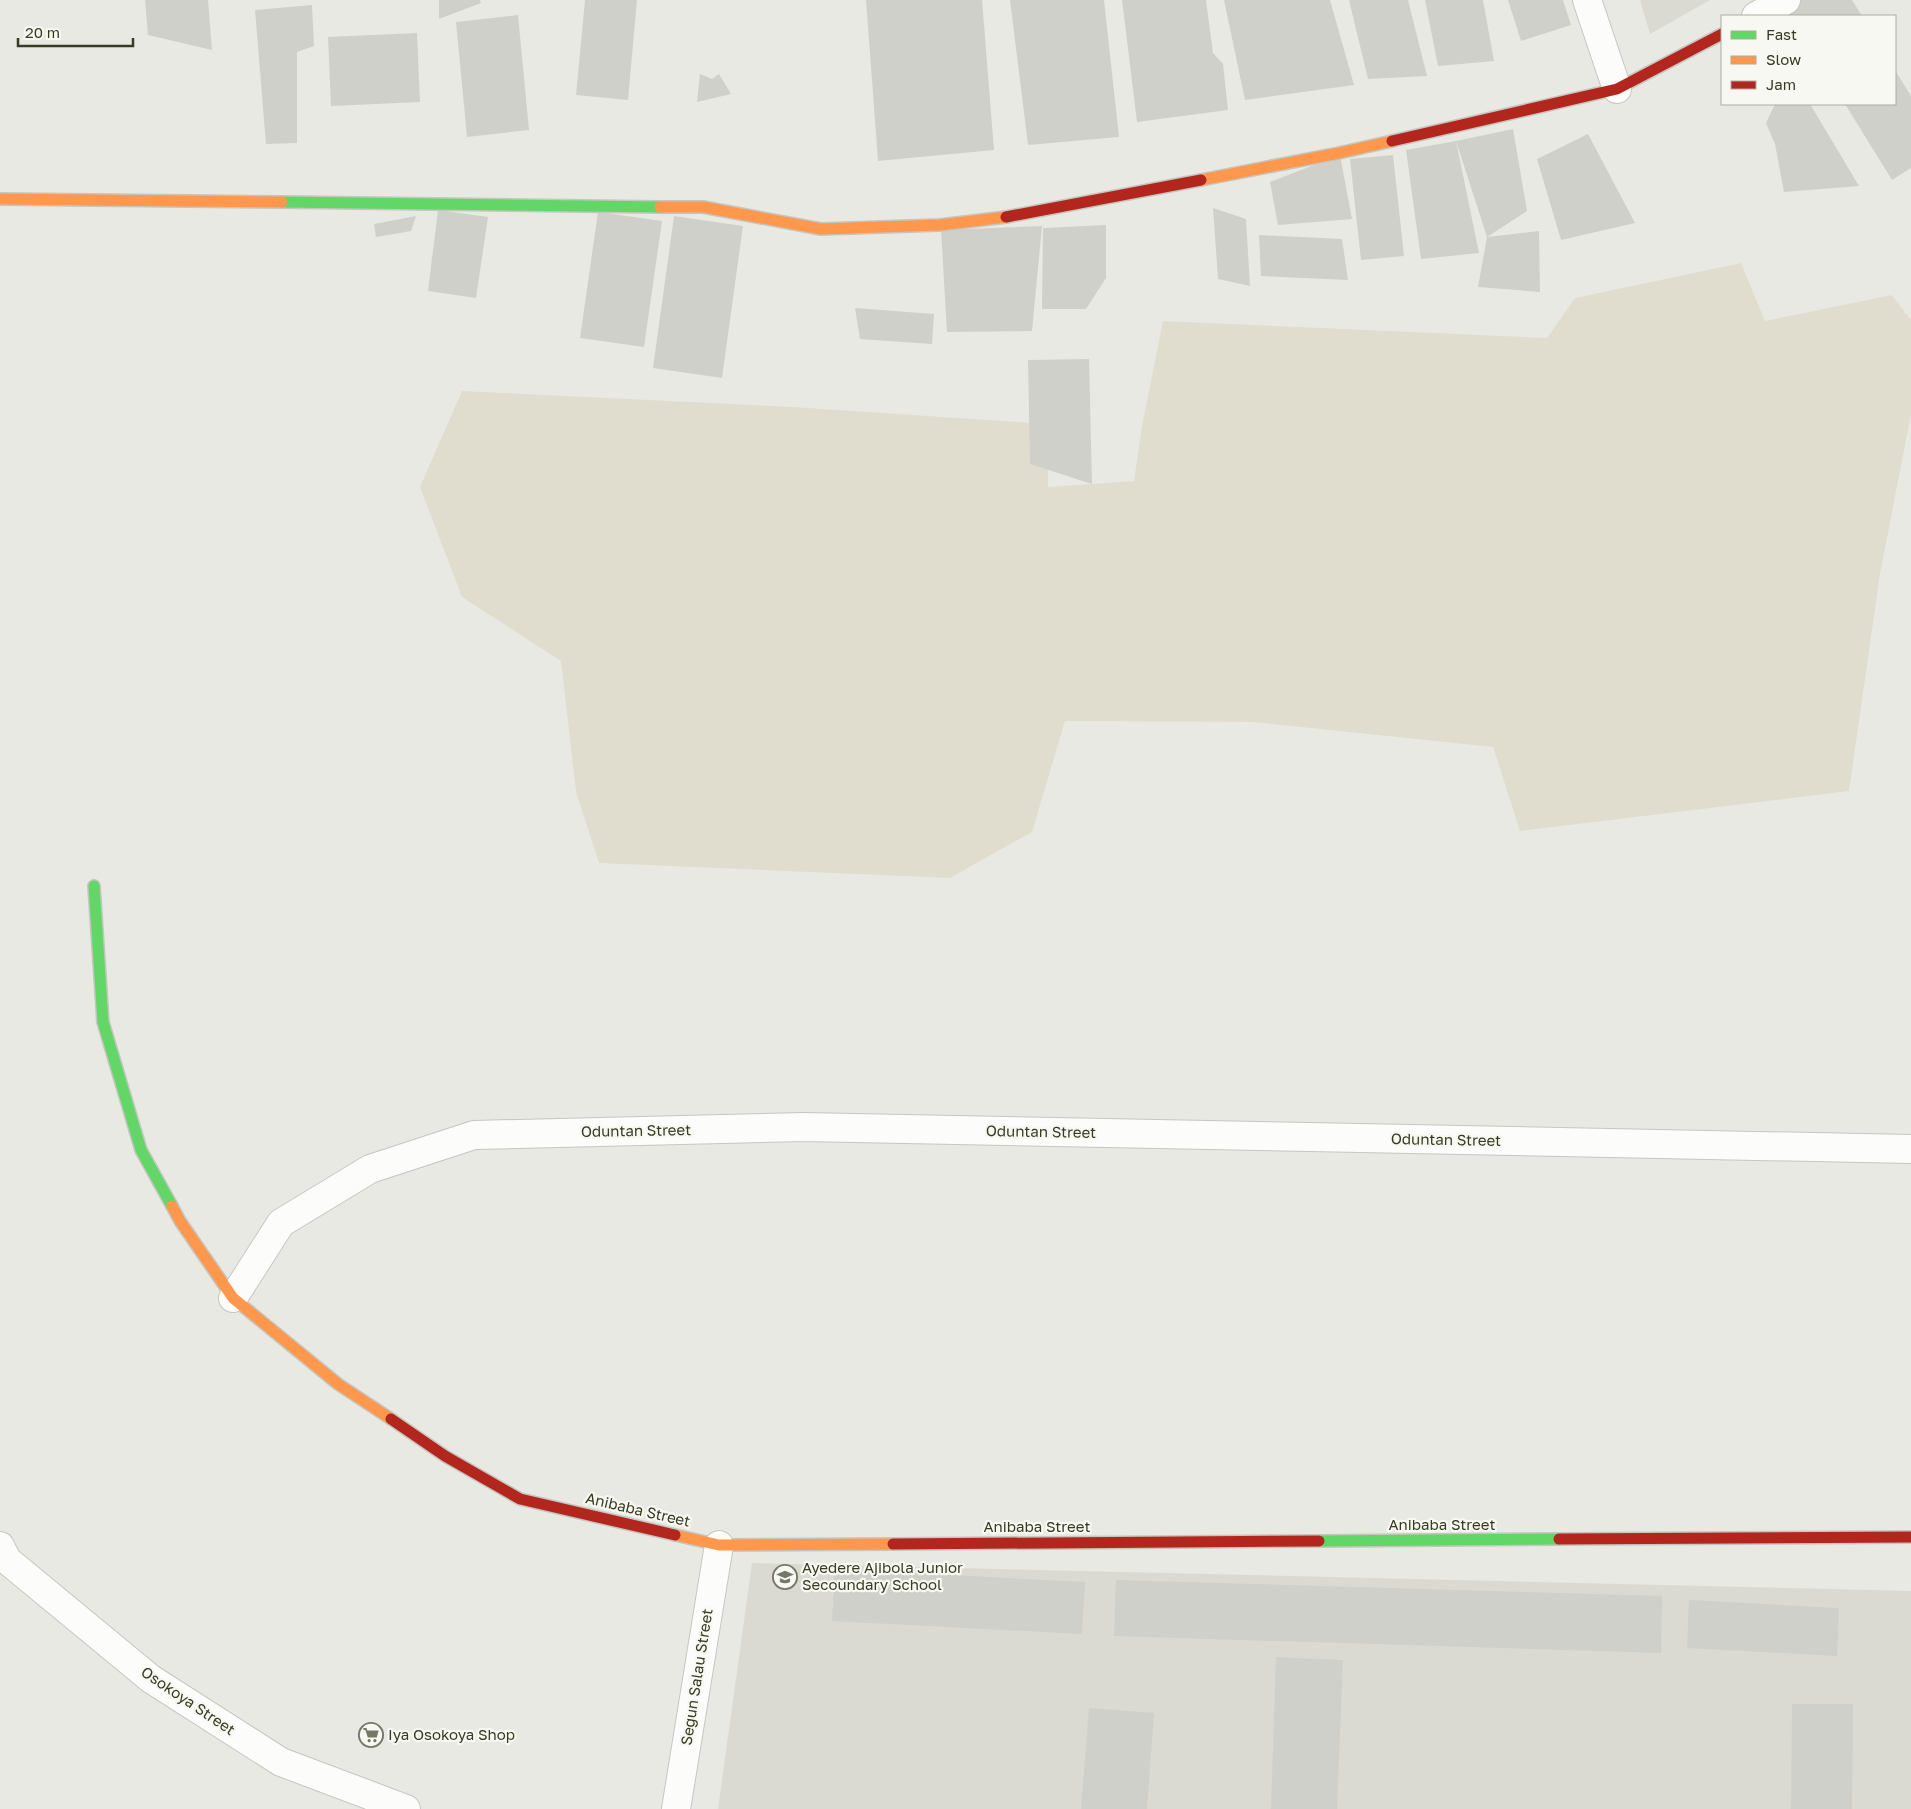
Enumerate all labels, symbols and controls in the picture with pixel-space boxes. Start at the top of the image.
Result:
scale bar [18,15,132,47]
legend [1721,15,1896,105]
text: 20 m [25,23,60,41]
text: Fast [1766,25,1797,43]
text: Slow [1766,50,1801,68]
text: Jam [1766,75,1796,93]
street label: Oduntan Street [581,1120,691,1140]
street label: Oduntan Street [986,1121,1096,1141]
street label: Oduntan Street [1391,1129,1501,1149]
street label: Anibaba Street [584,1488,692,1530]
street label: Anibaba Street [1389,1515,1495,1533]
street label: Anibaba Street [984,1517,1090,1535]
place label: Ayedere Ajibola Junior Secoundary School [802,1558,963,1593]
school or university icon: Ayedere Ajibola Junior Secoundary School [772,1564,798,1590]
street label: Segun Salau Street [676,1607,716,1746]
street label: Osokoya Street [138,1662,239,1738]
supermarket icon: Iya Osokoya Shop [358,1722,384,1748]
place label: Iya Osokoya Shop [388,1725,515,1743]

